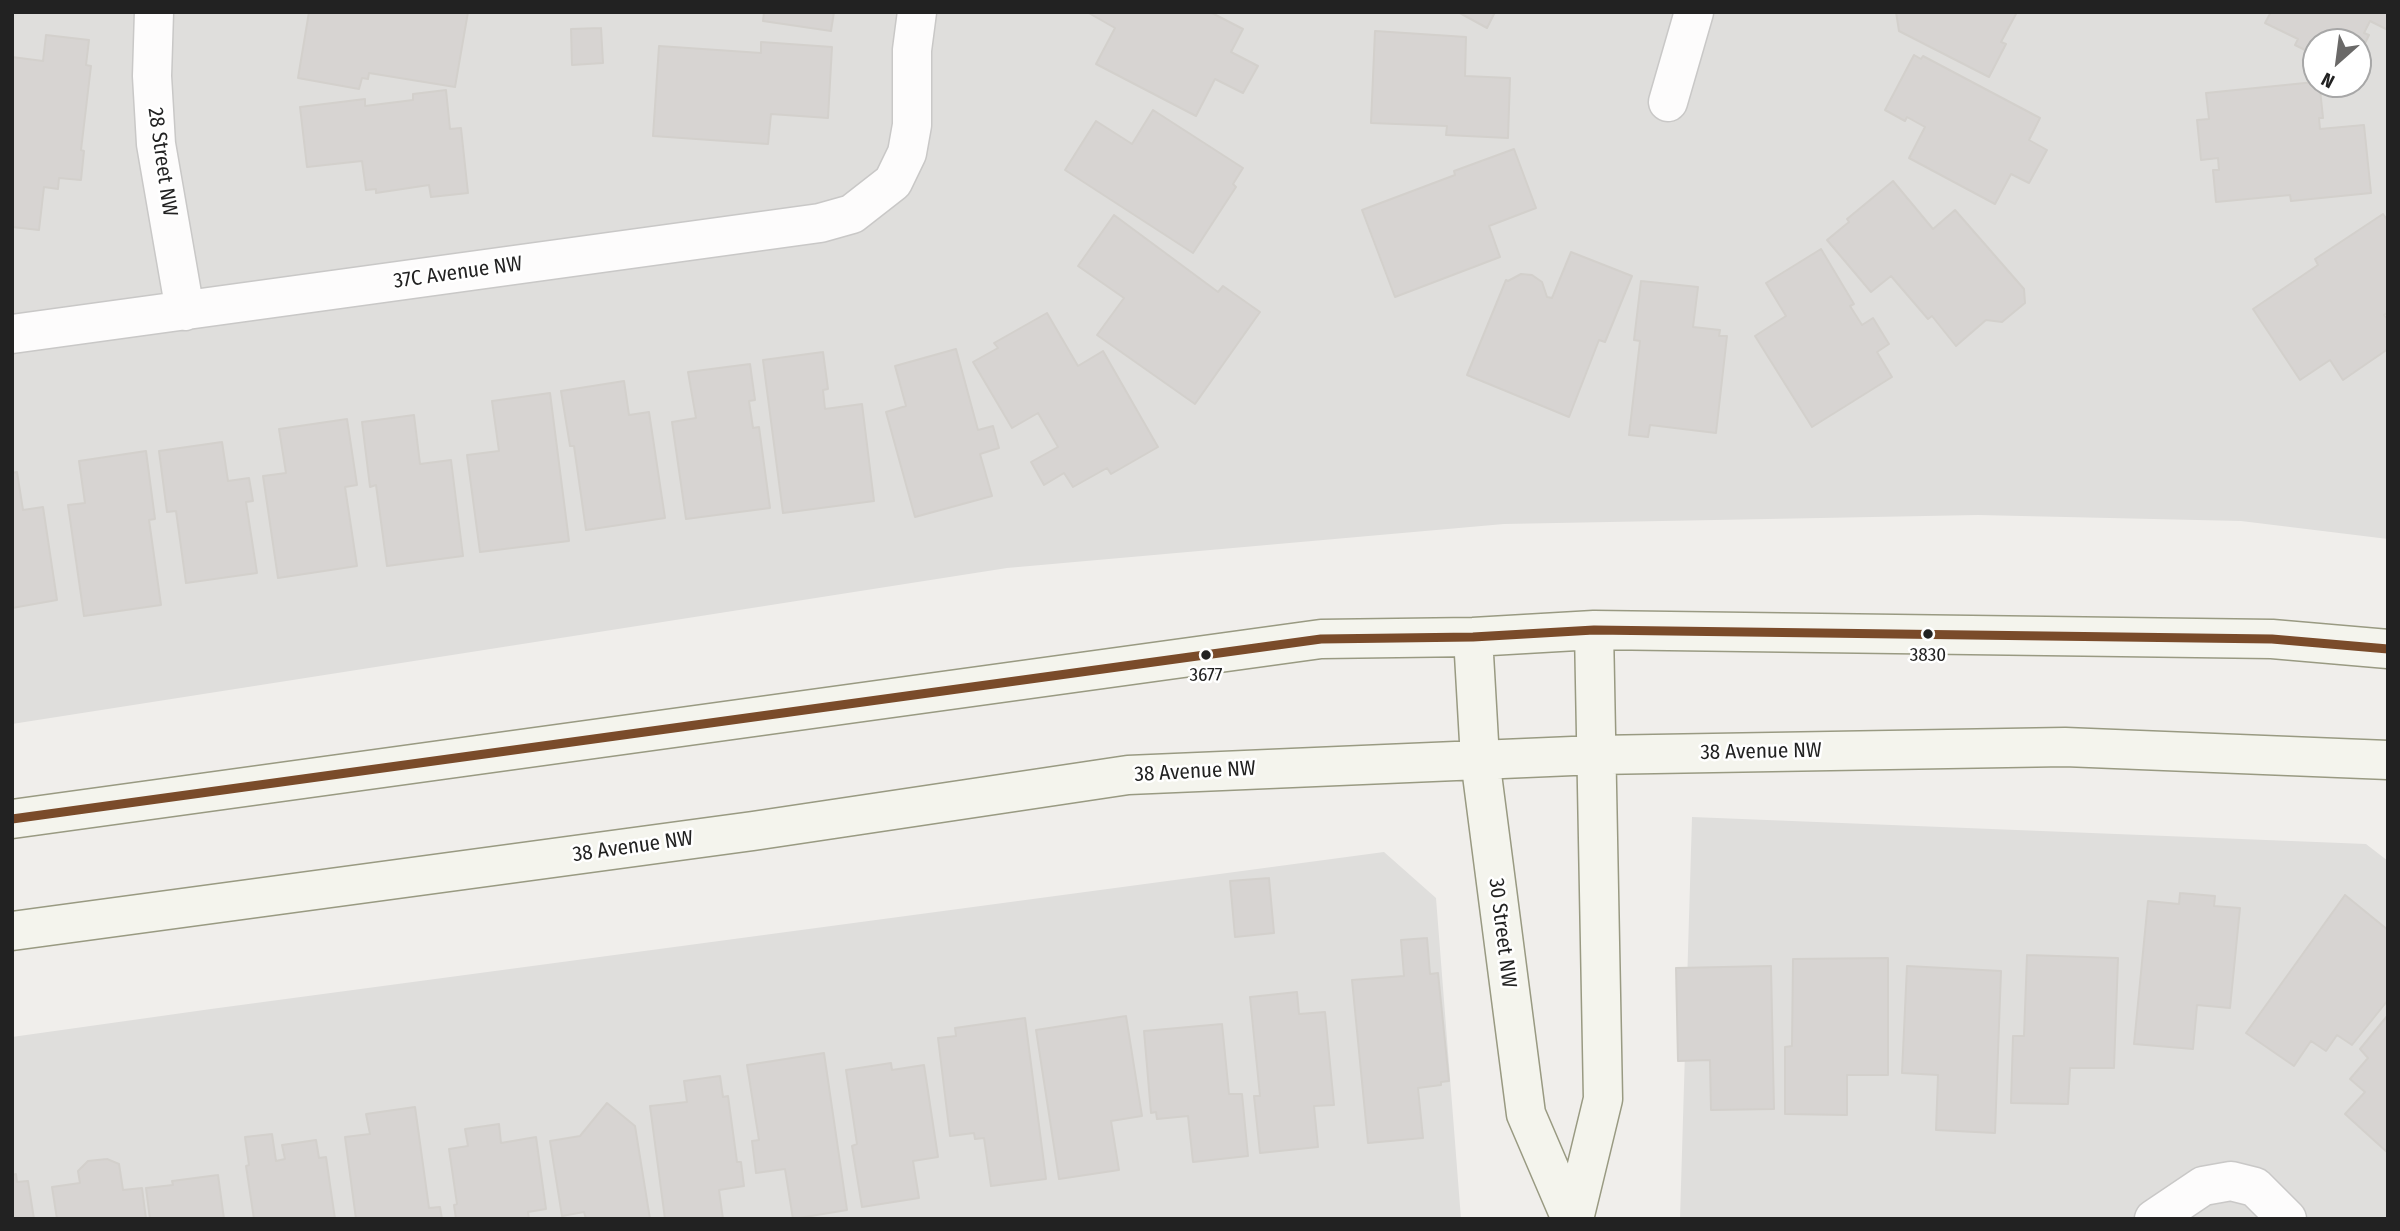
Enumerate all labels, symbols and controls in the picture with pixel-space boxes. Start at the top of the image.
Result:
north arrow [2302,28,2372,98]
text: N [2317,67,2338,93]
street label: 28 Street NW [142,106,182,218]
street label: 37C Avenue NW [392,251,524,295]
marker: 3830 [1921,627,1935,641]
place label: 3830 [1910,645,1946,667]
marker: 3677 [1199,648,1213,662]
place label: 3677 [1189,665,1223,687]
street label: 38 Avenue NW [1700,738,1822,766]
street label: 38 Avenue NW [1134,756,1256,788]
street label: 38 Avenue NW [571,826,695,868]
street label: 30 Street NW [1483,877,1521,989]

